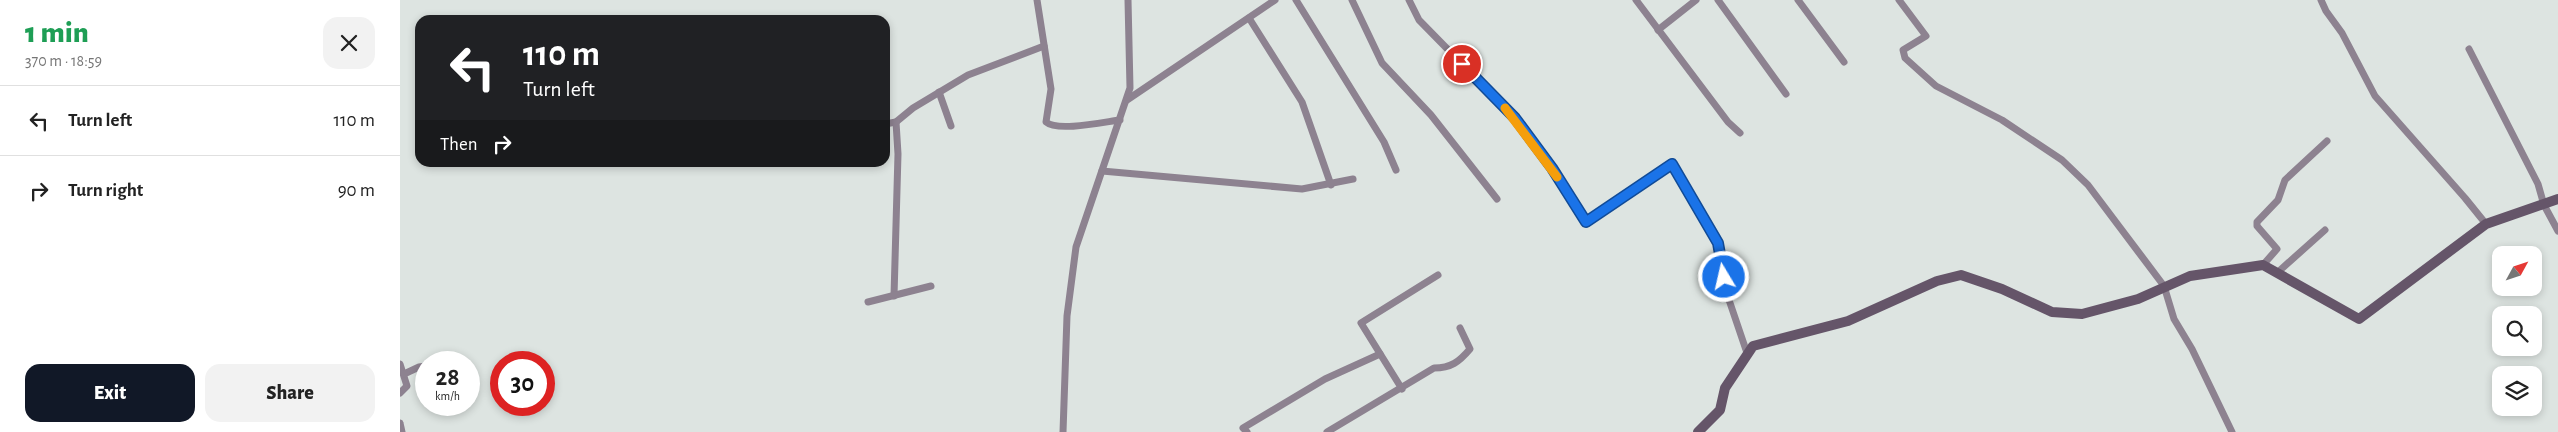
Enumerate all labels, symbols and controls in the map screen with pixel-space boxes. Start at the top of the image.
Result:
button: close [323,17,375,69]
text: 1 min [25,18,89,48]
icon: left [440,35,505,100]
text: 110 m [523,37,600,72]
pin [1441,43,1483,85]
icon: arrive [1448,50,1476,78]
text: 370 m · 18:59 [25,53,102,69]
text: Turn left [523,78,595,100]
icon: left [25,107,53,135]
text: Turn left [68,111,132,130]
text: 110 m [334,111,375,130]
icon: right [488,130,516,158]
text: Then [440,135,478,154]
icon: right [25,177,53,205]
text: Turn right [68,181,143,200]
text: 90 m [338,181,375,200]
north arrow [2492,246,2542,296]
map controls [2492,246,2542,416]
position arrow [1697,250,1749,302]
button: search [2492,306,2542,356]
speed limit sign: 30 [490,351,555,416]
button: Exit [25,364,195,422]
button: Share [205,364,375,422]
text: 28 [435,365,460,390]
button: layers [2492,366,2542,416]
text: km/h [435,390,460,402]

